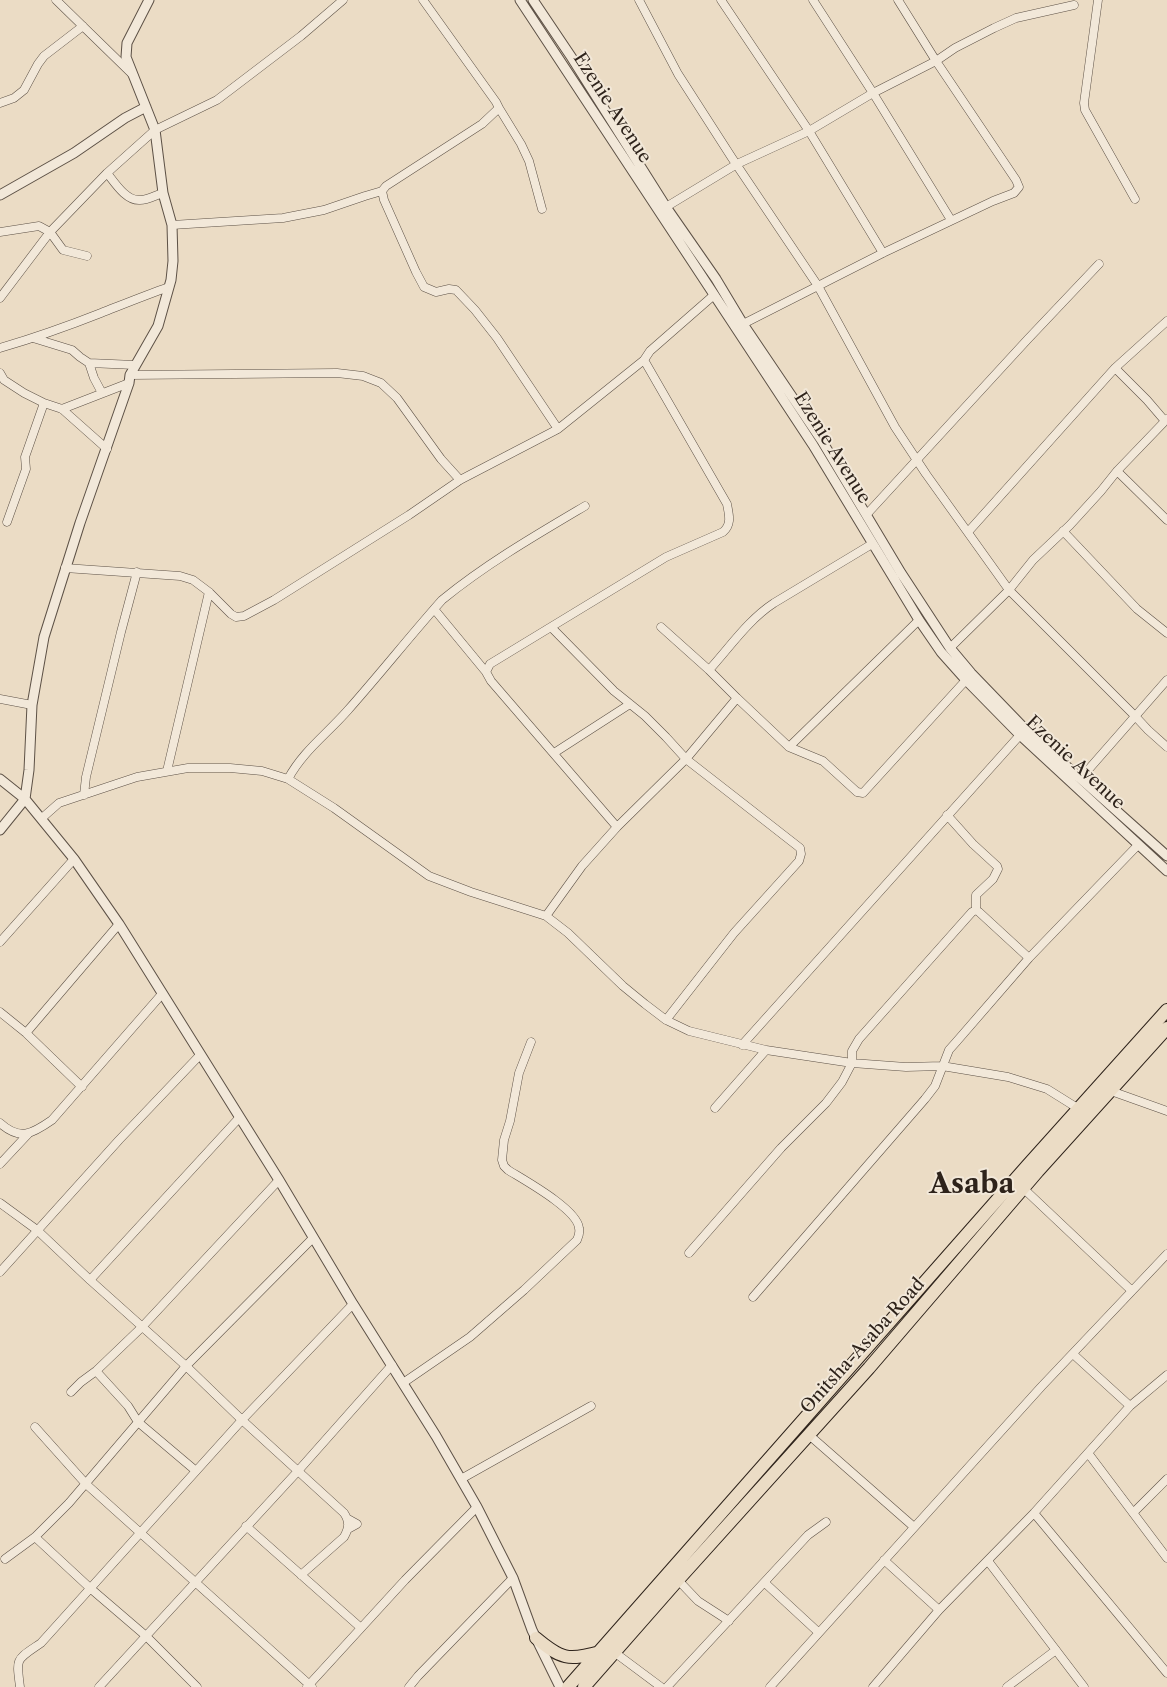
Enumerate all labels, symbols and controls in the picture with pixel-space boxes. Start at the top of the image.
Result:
street label: Ezenie Avenue [568,49,656,167]
street label: Ezenie Avenue [789,388,875,508]
street label: Ezenie Avenue [1021,712,1129,814]
district label: Asaba [929,1168,1015,1202]
street label: Onitsha-Asaba Road [796,1274,930,1418]

